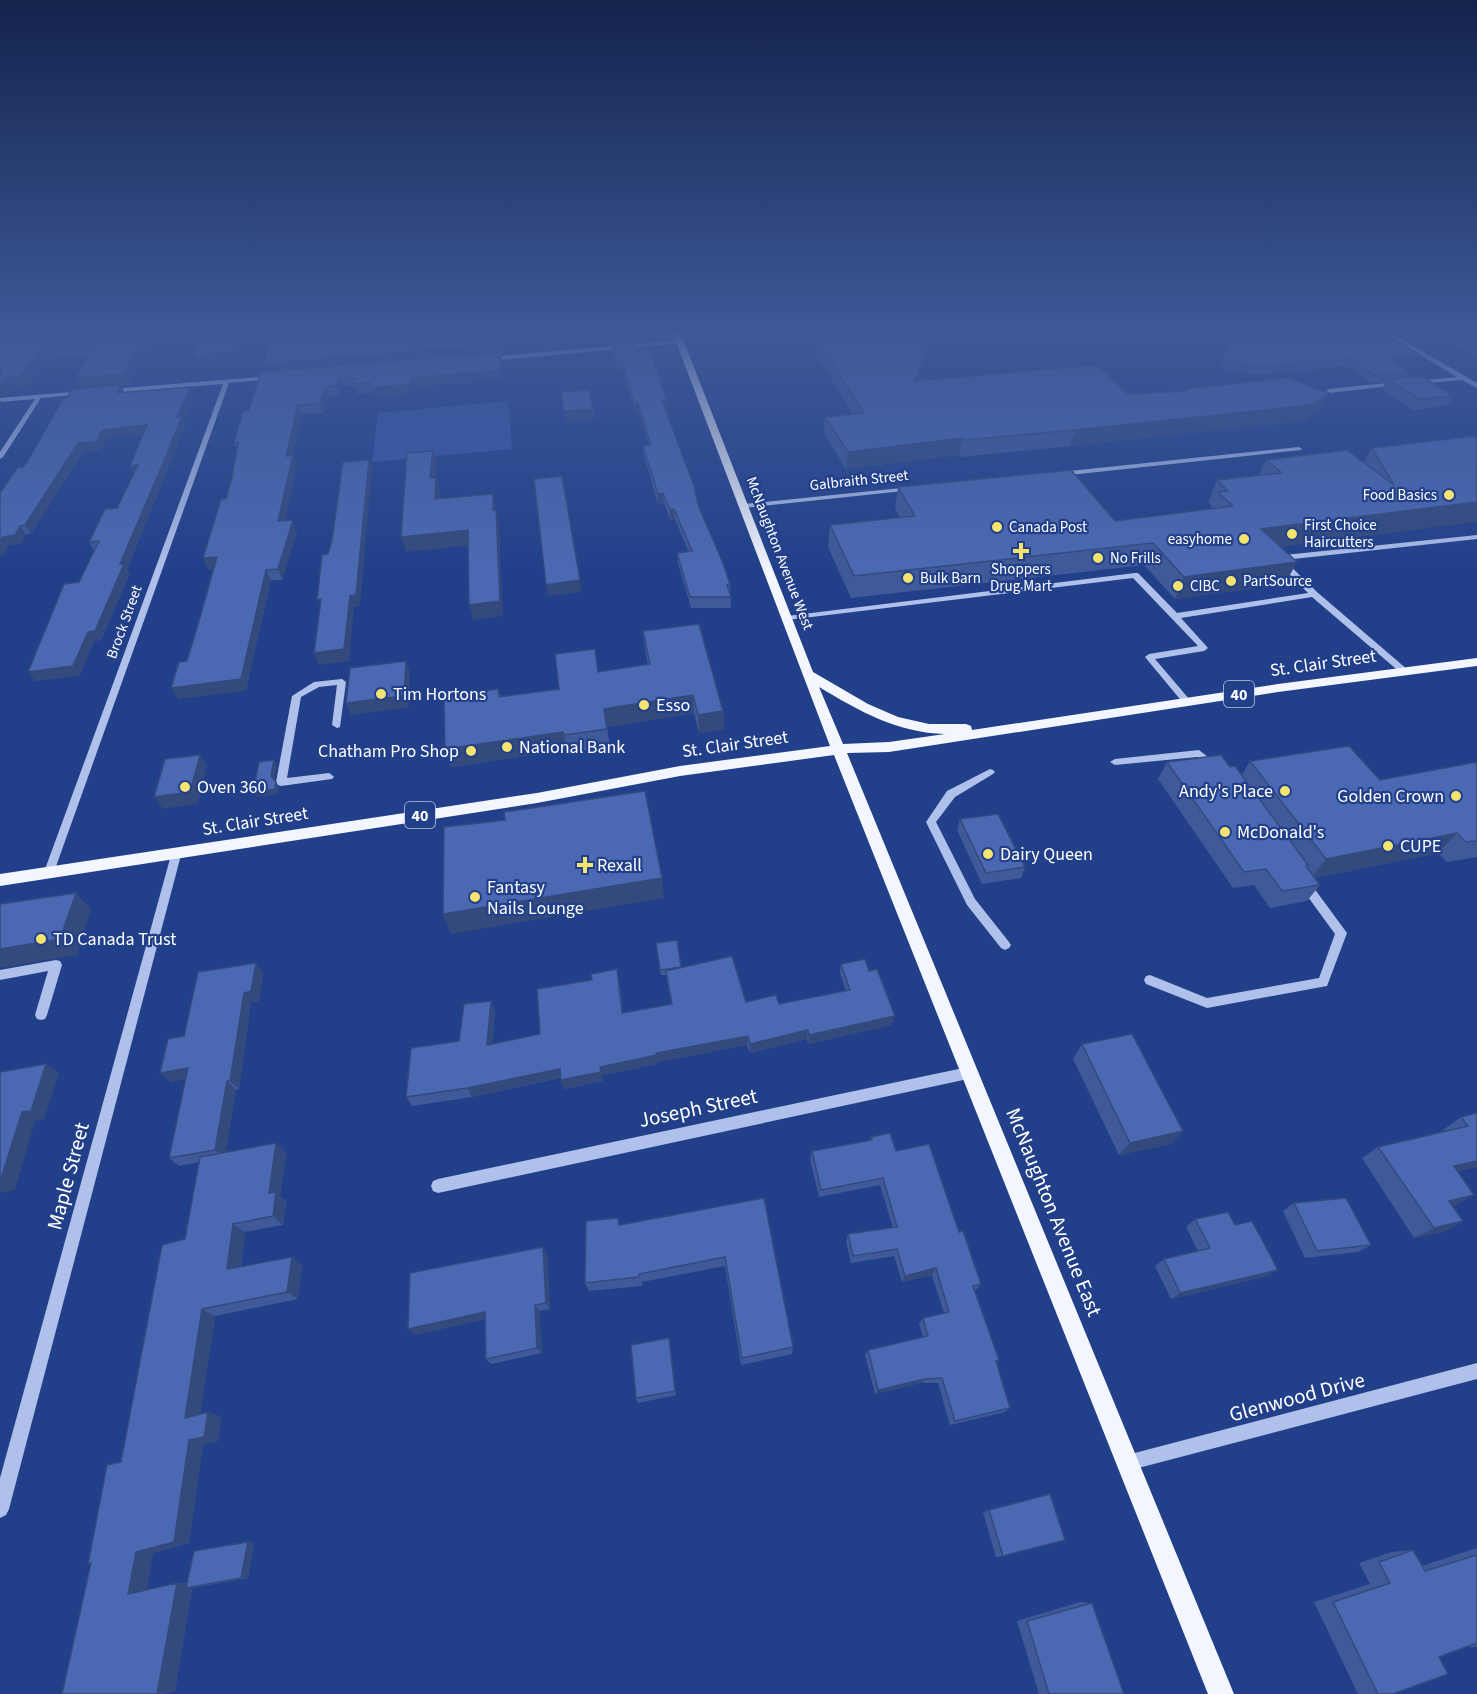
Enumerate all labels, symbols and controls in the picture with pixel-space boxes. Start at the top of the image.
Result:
street label: Galbraith Street [809,465,909,496]
street label: McNaughton Avenue West [741,474,818,633]
place label: Food Basics [1363,485,1437,506]
marker: Food Basics [1442,488,1456,502]
place label: First Choice Haircutters [1304,515,1377,553]
place label: Canada Post [1009,517,1087,538]
marker: Canada Post [990,520,1004,534]
marker: First Choice Haircutters [1285,527,1299,541]
place label: easyhome [1168,529,1232,550]
marker: easyhome [1237,532,1251,546]
marker: Shoppers Drug Mart [1014,544,1028,558]
place label: No Frills [1110,548,1161,569]
marker: No Frills [1091,551,1105,565]
place label: Shoppers Drug Mart [990,559,1052,597]
place label: Bulk Barn [920,568,981,589]
marker: Bulk Barn [901,571,915,585]
place label: PartSource [1243,571,1312,592]
marker: PartSource [1224,574,1238,588]
place label: CIBC [1190,576,1220,597]
marker: CIBC [1171,579,1185,593]
street label: Brock Street [101,582,147,662]
street label: St. Clair Street [1268,644,1378,683]
road number: 40 [1224,681,1254,707]
place label: Tim Hortons [393,682,486,707]
marker: Tim Hortons [374,687,388,701]
place label: Esso [656,693,690,718]
marker: Esso [637,698,651,712]
street label: St. Clair Street [680,725,790,764]
place label: National Bank [519,735,625,760]
place label: Chatham Pro Shop [318,739,459,764]
marker: National Bank [500,740,514,754]
marker: Chatham Pro Shop [464,744,478,758]
place label: Oven 360 [197,775,267,800]
place label: Andy's Place [1179,779,1273,804]
marker: Oven 360 [178,780,192,794]
marker: Andy's Place [1278,784,1292,798]
place label: Golden Crown [1337,784,1444,809]
marker: Golden Crown [1449,789,1463,803]
street label: St. Clair Street [200,801,310,842]
road number: 40 [405,802,435,828]
place label: McDonald's [1237,820,1324,845]
marker: McDonald's [1218,825,1232,839]
place label: CUPE [1400,834,1441,859]
marker: CUPE [1381,839,1395,853]
place label: Dairy Queen [1000,842,1093,867]
marker: Dairy Queen [981,847,995,861]
place label: Rexall [597,853,642,878]
marker: Rexall [578,858,592,872]
place label: Fantasy Nails Lounge [487,875,584,921]
marker: Fantasy Nails Lounge [468,890,482,904]
place label: TD Canada Trust [53,927,176,952]
marker: TD Canada Trust [34,932,48,946]
street label: Joseph Street [636,1081,760,1135]
street label: McNaughton Avenue East [998,1103,1110,1321]
street label: Maple Street [39,1119,97,1233]
street label: Glenwood Drive [1226,1364,1368,1430]

